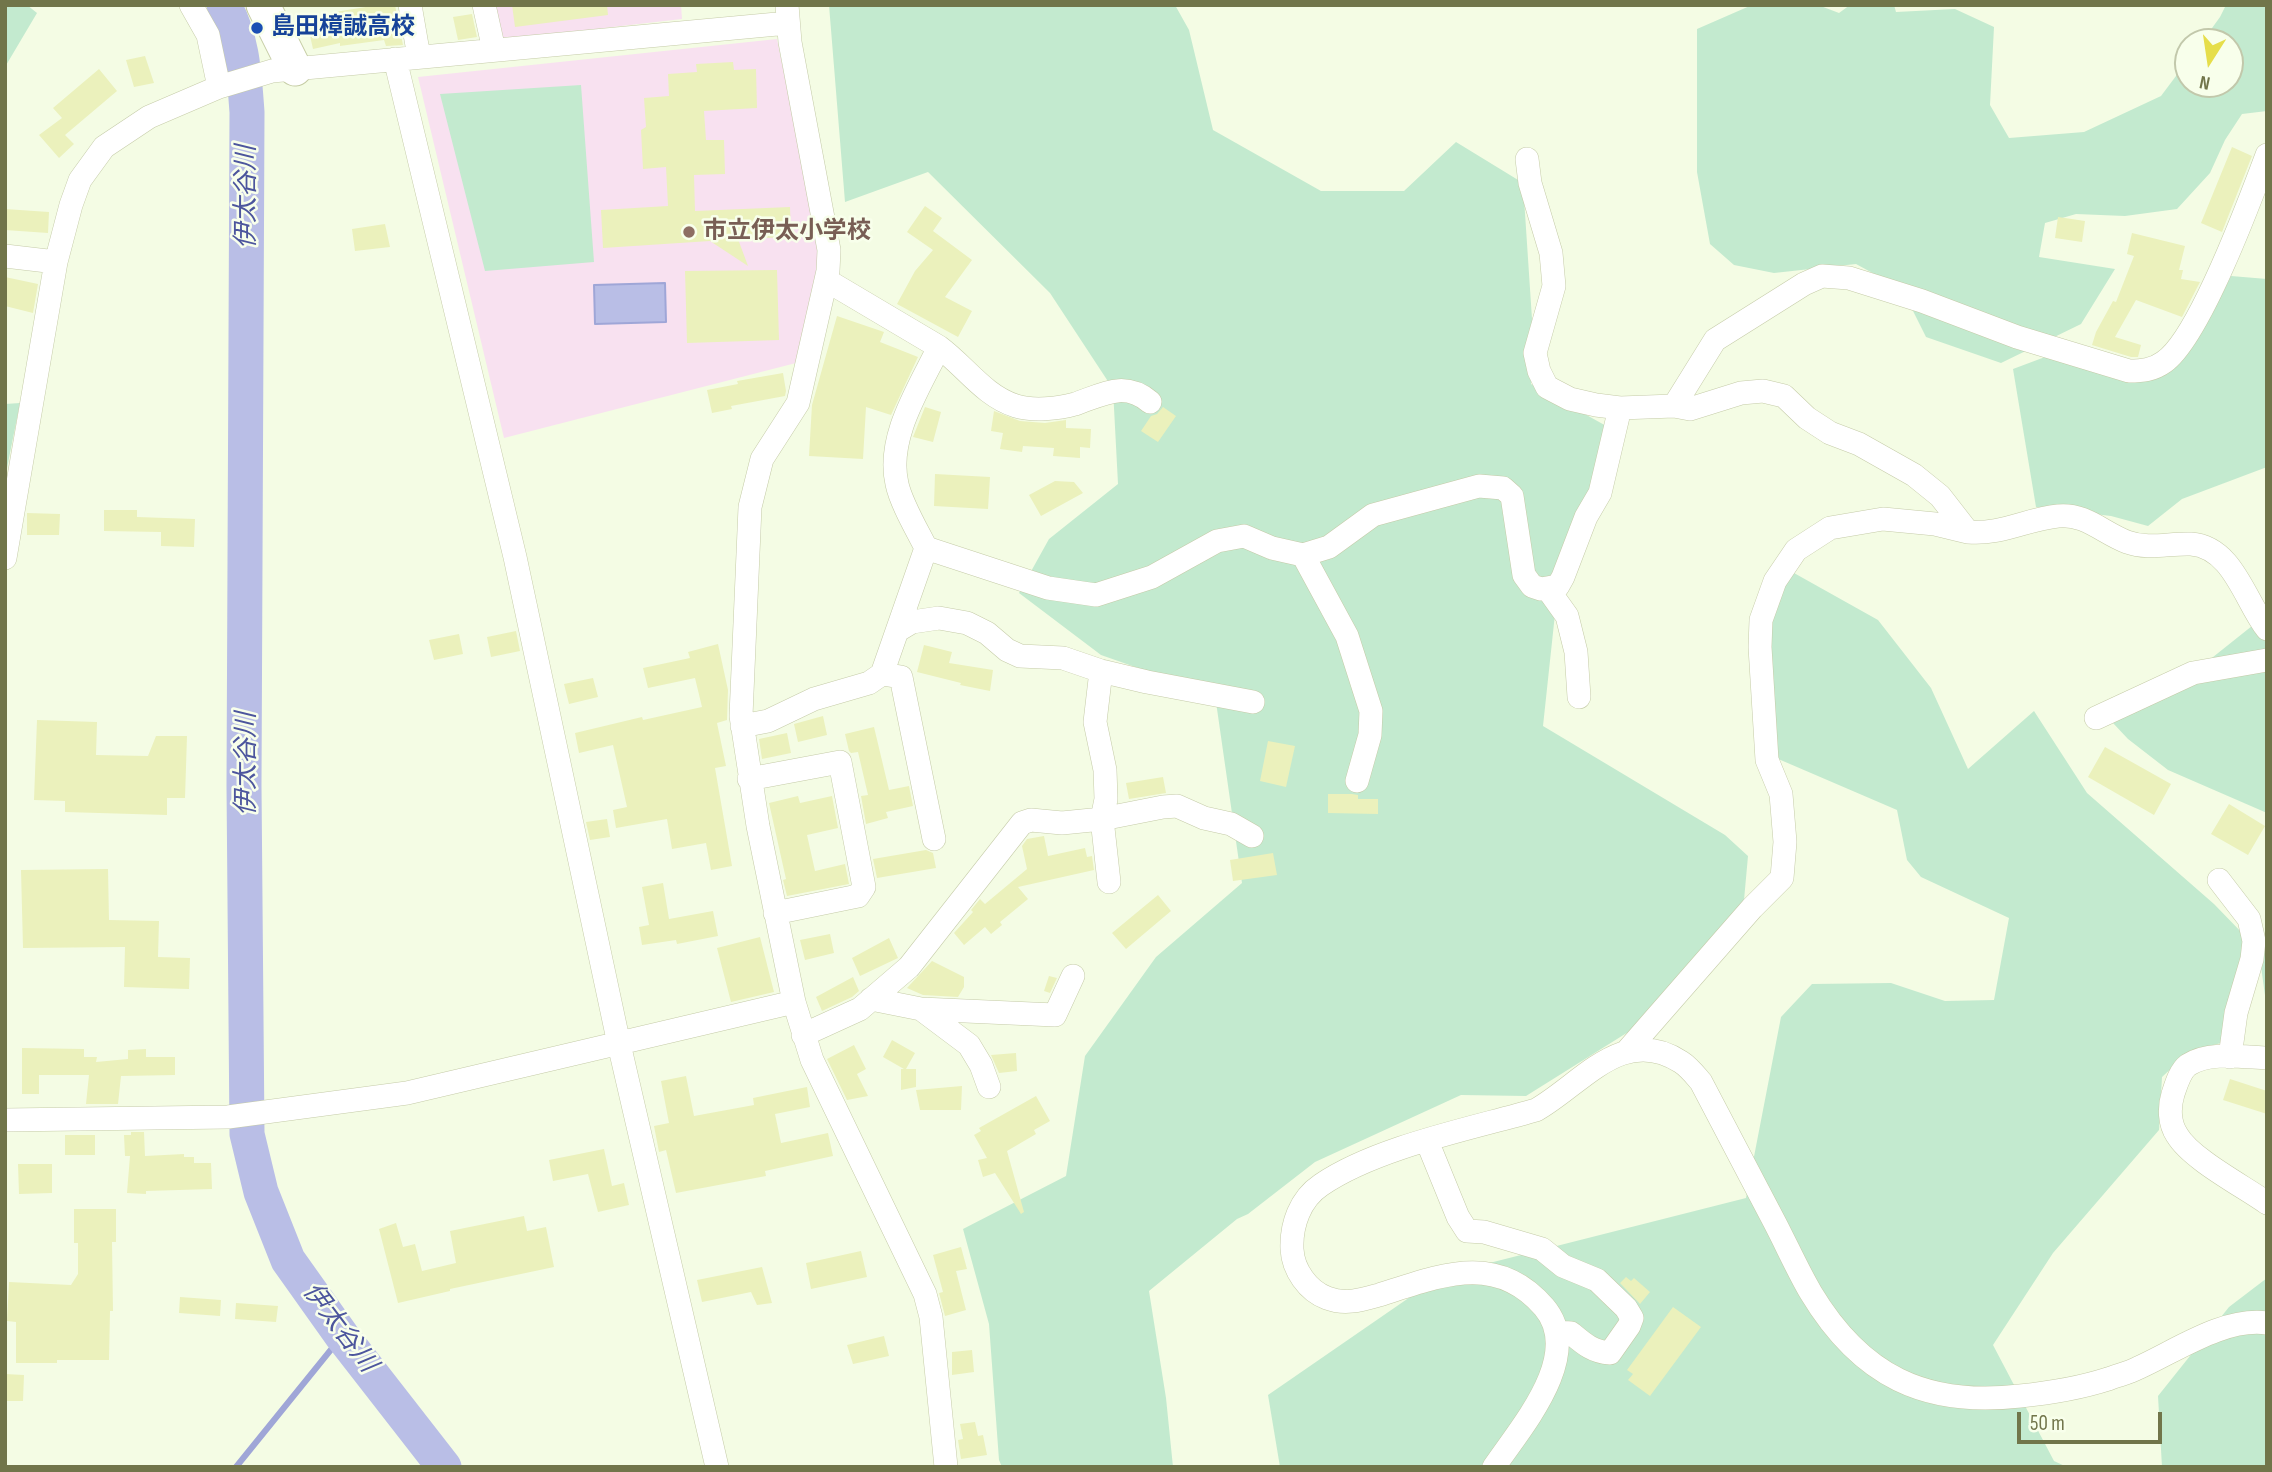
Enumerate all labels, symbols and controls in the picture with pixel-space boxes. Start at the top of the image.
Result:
place label: 島田樟誠高校 [271,14,415,42]
marker: 島田樟誠高校 [249,20,265,36]
north arrow [2174,28,2244,98]
text: N [2198,70,2212,94]
water label: 伊太谷川 [231,145,263,249]
place label: 市立伊太小学校 [703,218,871,246]
marker: 市立伊太小学校 [681,224,697,240]
water label: 伊太谷川 [231,712,263,816]
water label: 伊太谷川 [295,1277,383,1379]
scale bar [2020,1398,2165,1442]
text: 50 m [2030,1411,2065,1436]

